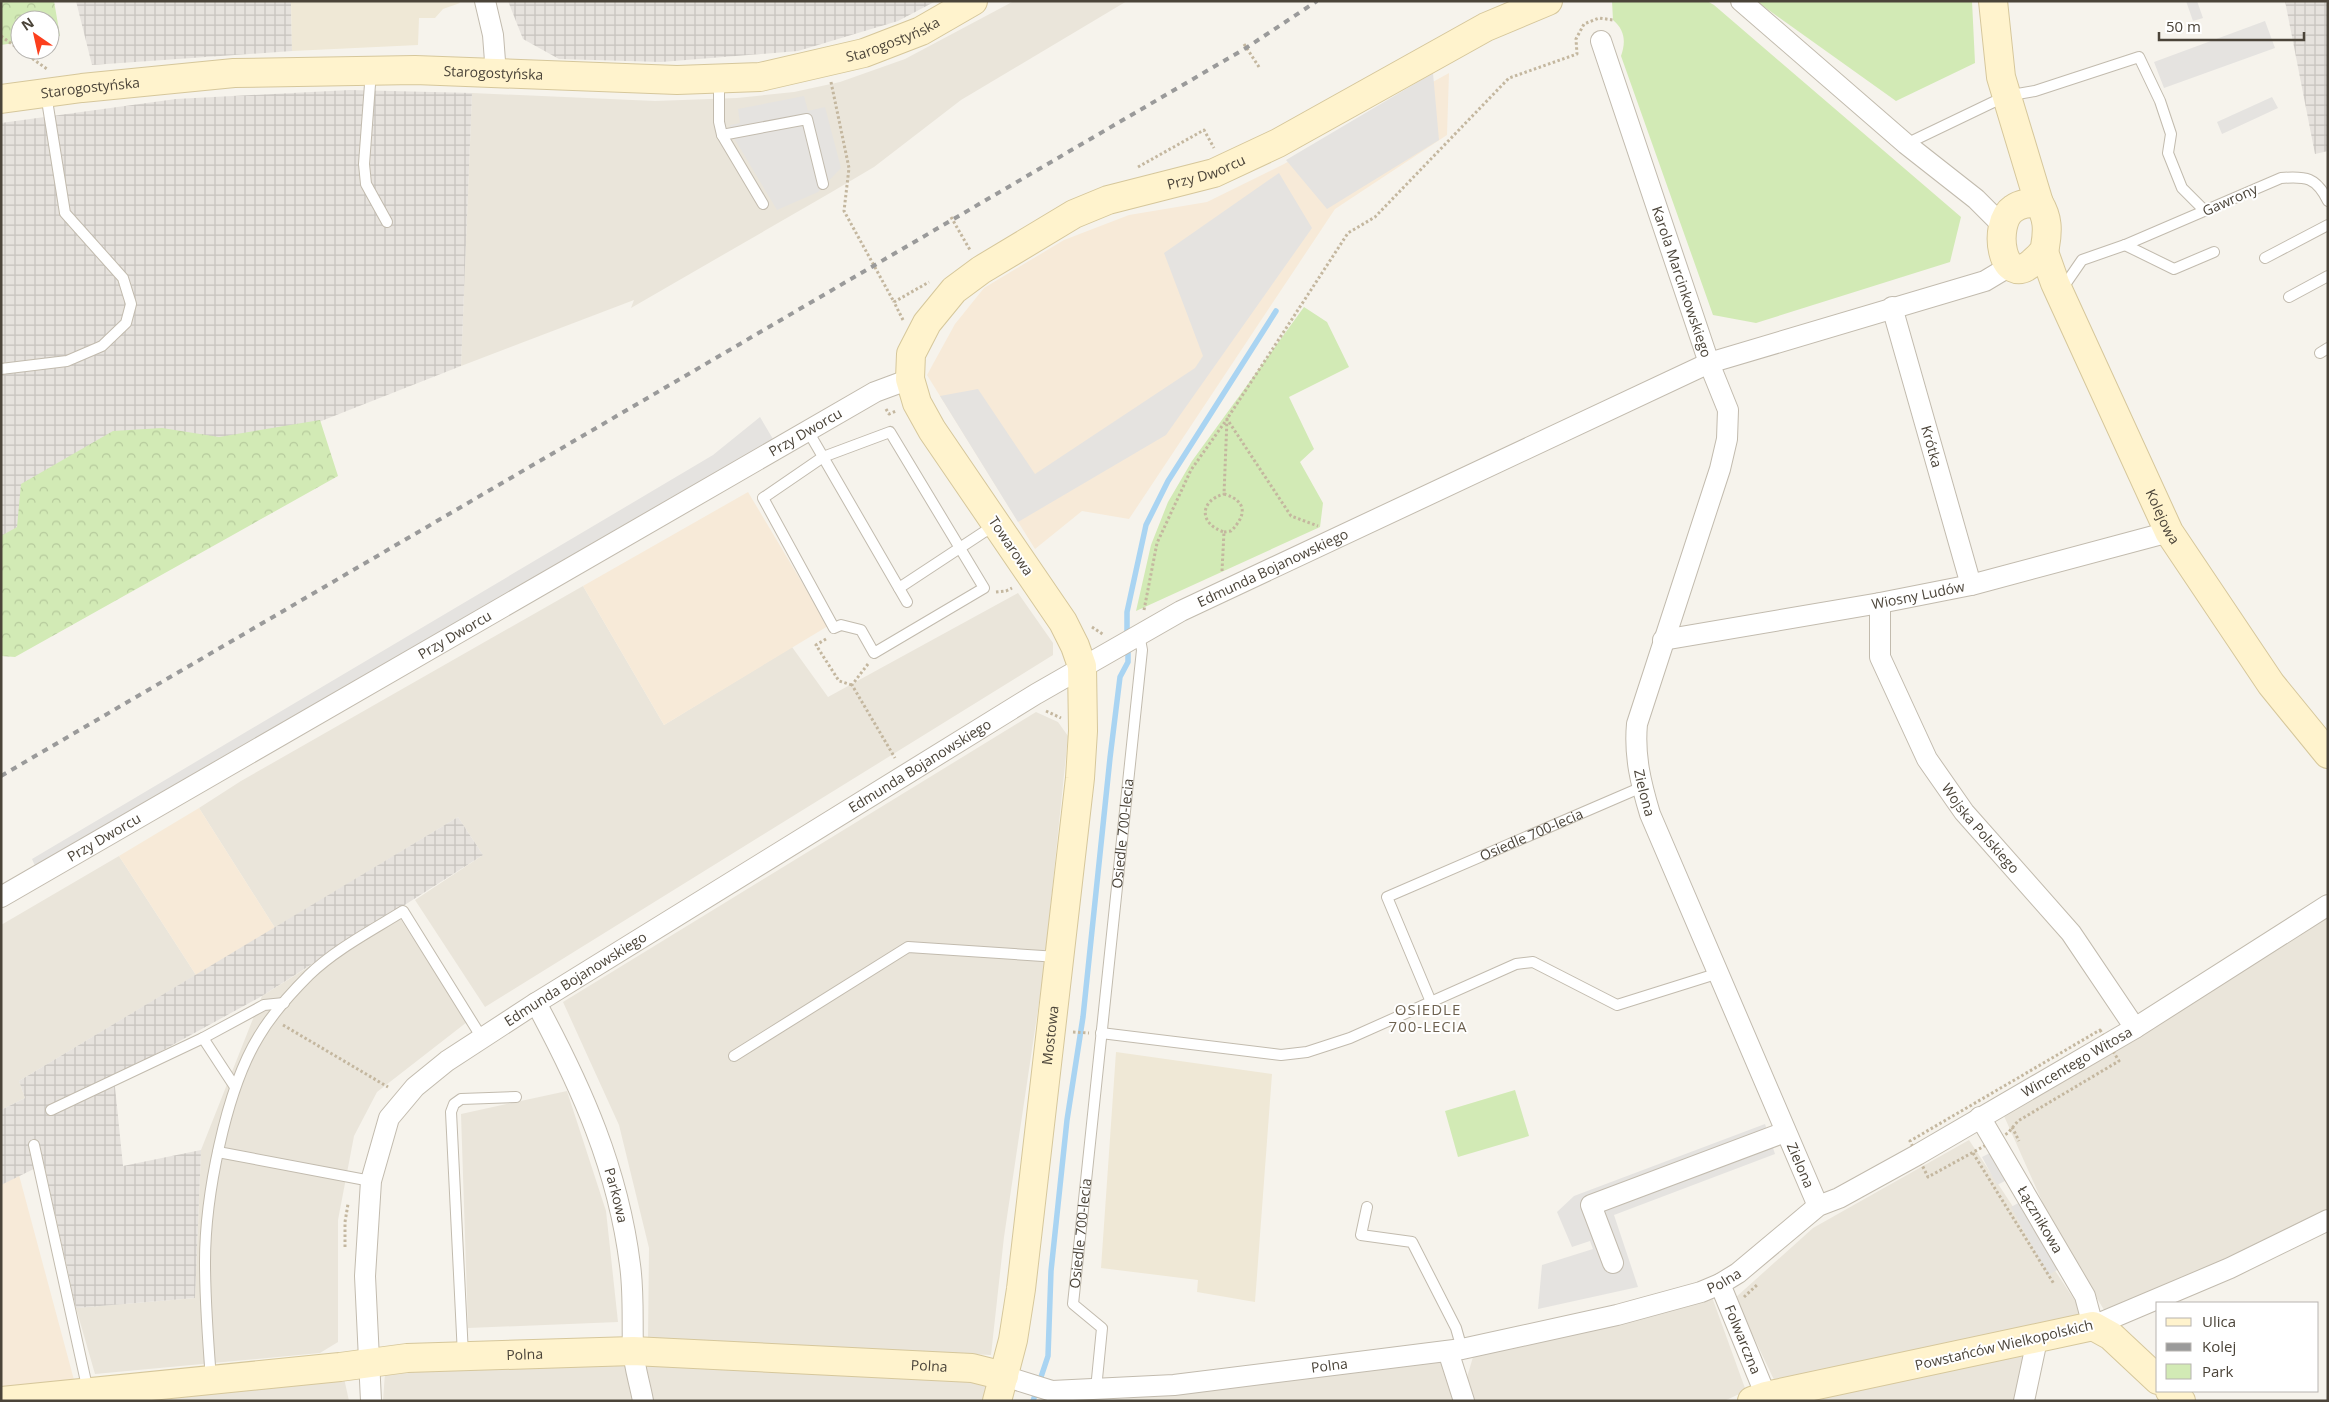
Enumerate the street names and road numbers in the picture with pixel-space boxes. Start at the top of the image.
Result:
street label: Starogostyńska [844,12,943,66]
street label: Starogostyńska [443,61,544,84]
street label: Starogostyńska [39,72,141,103]
street label: Przy Dworcu [1165,150,1248,194]
street label: Gawrony [2199,179,2261,220]
street label: Karola Marcinkowskiego [1648,203,1716,360]
street label: Przy Dworcu [765,403,845,461]
street label: Krótka [1917,423,1947,470]
street label: Kolejowa [2142,486,2184,548]
street label: Towarowa [985,512,1038,579]
street label: Edmunda Bojanowskiego [1194,524,1351,611]
street label: Wiosny Ludów [1870,576,1966,613]
street label: Przy Dworcu [414,606,495,663]
street label: Edmunda Bojanowskiego [845,714,995,817]
street label: Zielona [1630,768,1660,819]
street label: Osiedle 700-lecia [1107,777,1137,890]
street label: Wojska Polskiego [1938,779,2024,877]
street label: Osiedle 700-lecia [1477,804,1586,865]
street label: Przy Dworcu [64,808,144,866]
street label: Edmunda Bojanowskiego [500,927,650,1030]
street label: Mostowa [1037,1005,1063,1066]
street label: Wincentego Witosa [2018,1022,2135,1101]
street label: Zielona [1783,1139,1819,1191]
street label: Parkowa [600,1165,633,1225]
street label: Osiedle 700-lecia [1065,1177,1095,1289]
street label: Łącznikowa [2013,1182,2068,1257]
street label: Polna [1704,1263,1745,1298]
street label: Folwarczna [1721,1302,1766,1377]
street label: Powstańców Wielkopolskich [1913,1315,2095,1374]
street label: Polna [506,1344,543,1364]
street label: Polna [1310,1353,1349,1377]
street label: Polna [910,1355,948,1376]

